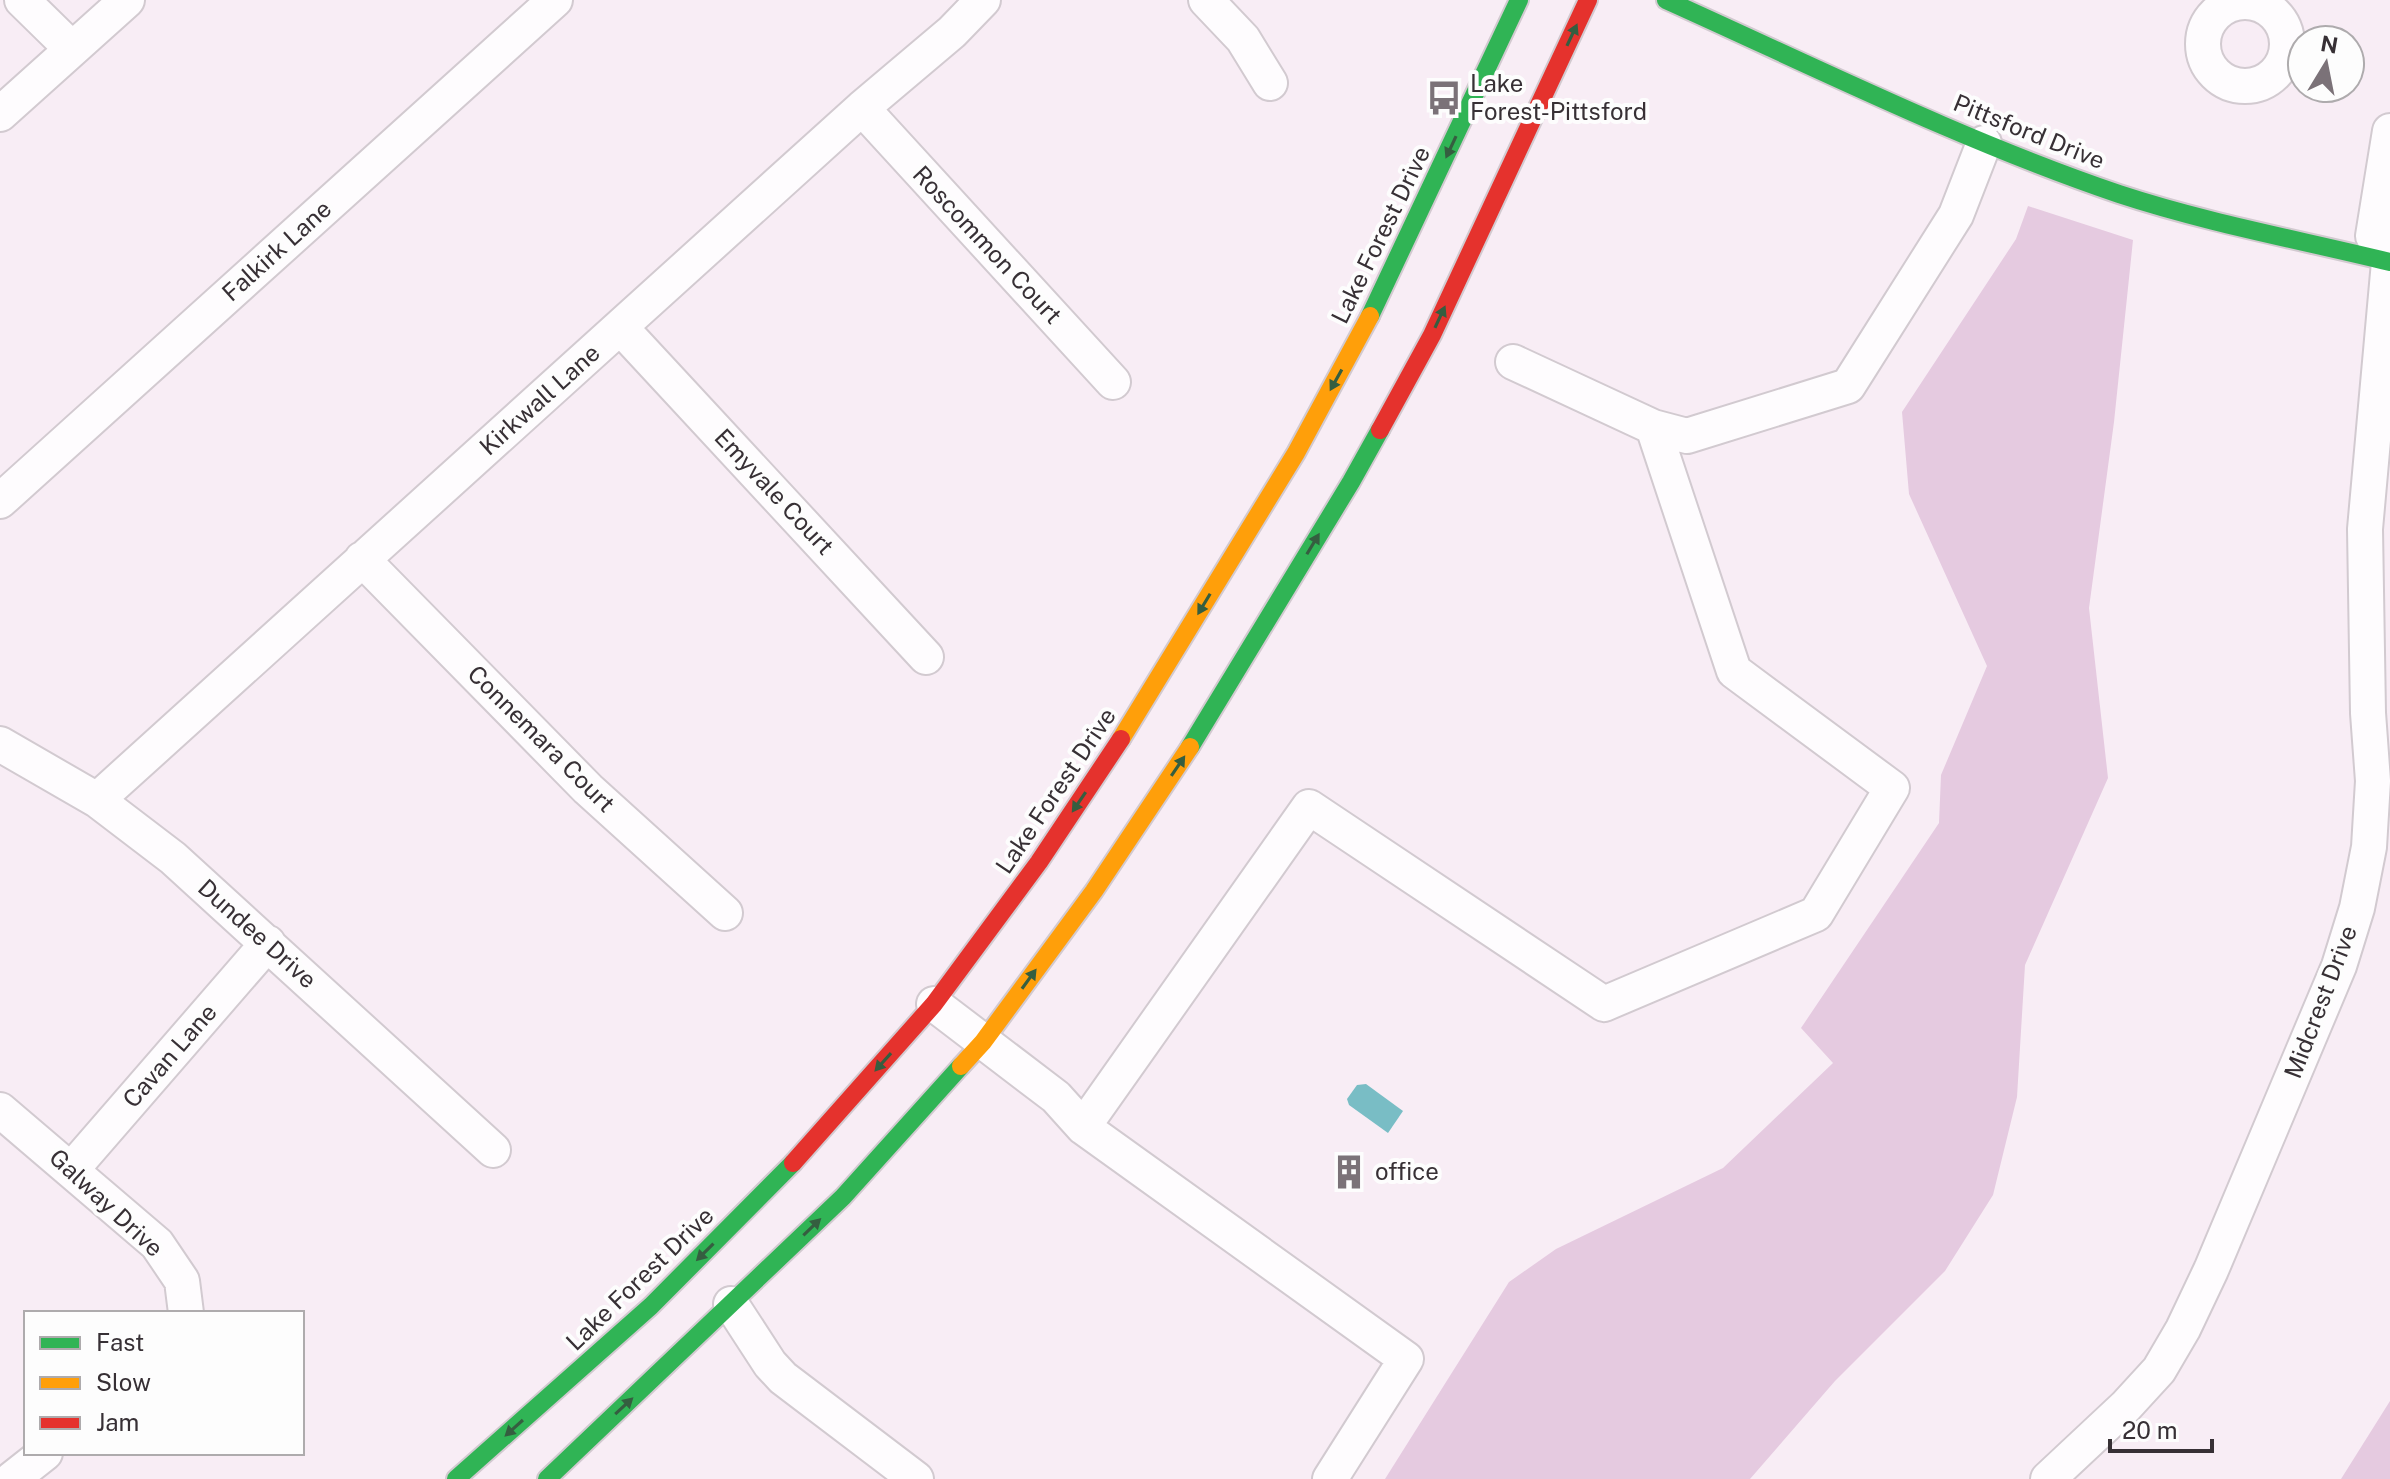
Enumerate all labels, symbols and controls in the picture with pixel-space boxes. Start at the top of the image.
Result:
one-way arrow [1565,23,1578,47]
north arrow [2286,24,2366,104]
text: N [2319,30,2340,59]
place label: Lake Forest-Pittsford [1470,69,1647,125]
bus stop icon: Lake Forest-Pittsford [1425,79,1463,117]
street label: Pittsford Drive [1950,88,2109,174]
one-way arrow [1444,135,1457,158]
street label: Lake Forest Drive [1325,141,1435,328]
street label: Roscommon Court [907,160,1068,329]
street label: Falkirk Lane [216,194,337,306]
one-way arrow [1433,306,1447,329]
street label: Kirkwall Lane [474,338,605,460]
one-way arrow [1329,369,1343,391]
street label: Emyvale Court [709,423,840,560]
one-way arrow [1306,533,1320,555]
one-way arrow [1198,593,1212,615]
street label: Connemara Court [463,659,621,817]
street label: Lake Forest Drive [989,702,1121,879]
one-way arrow [1170,755,1184,777]
one-way arrow [1072,791,1086,813]
street label: Dundee Drive [193,873,322,994]
street label: Midcrest Drive [2278,921,2362,1082]
one-way arrow [1021,969,1037,990]
street label: Cavan Lane [117,998,222,1113]
one-way arrow [874,1053,892,1072]
street label: Galway Drive [44,1143,169,1262]
building icon: office [1330,1153,1368,1191]
place label: office [1375,1157,1439,1185]
street label: Lake Forest Drive [560,1201,719,1356]
one-way arrow [802,1218,821,1237]
one-way arrow [696,1242,715,1261]
legend [24,1311,304,1455]
text: Fast [96,1328,144,1356]
text: Slow [96,1368,151,1396]
one-way arrow [614,1398,633,1416]
scale bar [2110,1403,2212,1453]
text: Jam [96,1408,139,1436]
text: 20 m [2122,1416,2178,1444]
one-way arrow [504,1419,524,1436]

